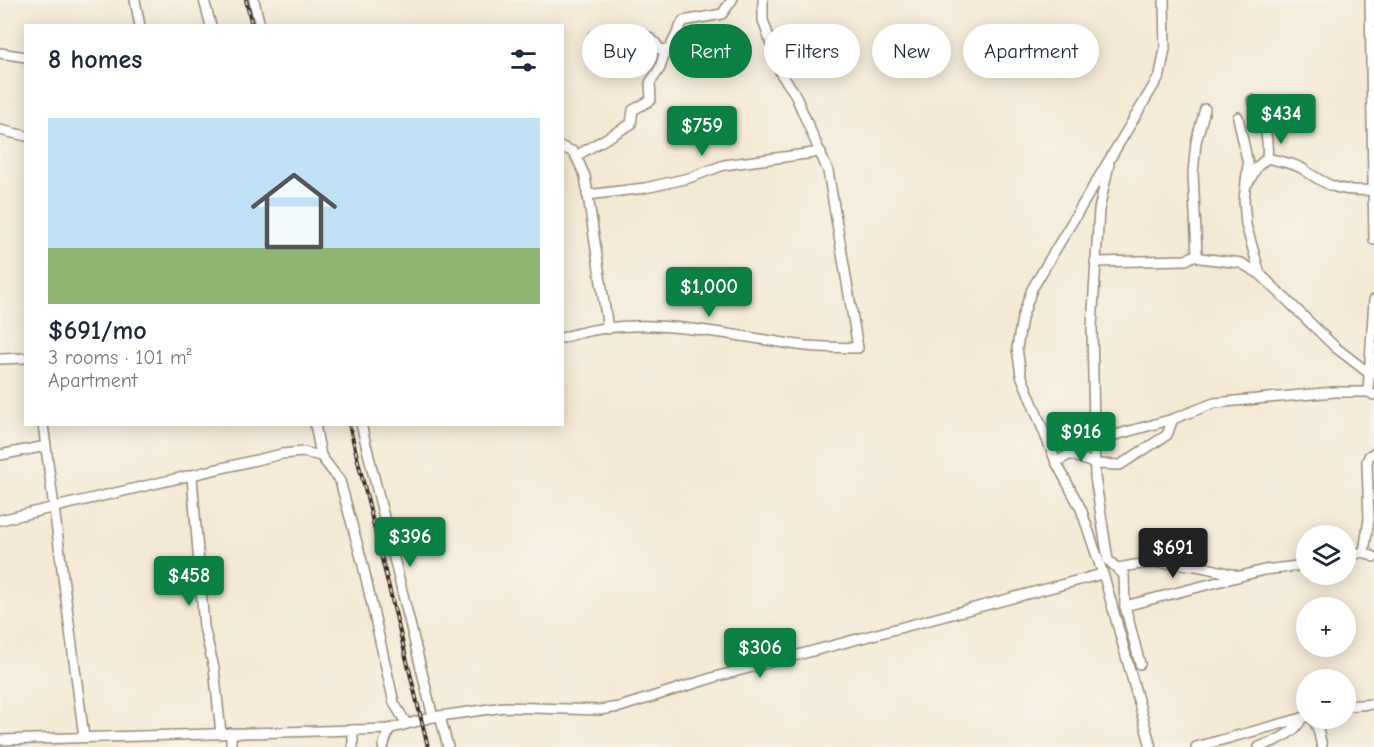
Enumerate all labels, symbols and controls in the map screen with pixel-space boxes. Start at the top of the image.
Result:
chip: Buy [582,24,657,78]
chip: Rent [669,24,752,78]
chip: Filters [764,24,860,78]
chip: New [872,24,951,78]
chip: Apartment [963,24,1099,78]
icon: filters [507,44,540,77]
text: 8 homes [48,45,142,75]
pin: $434 [1245,94,1317,145]
text: $434 [1261,102,1301,125]
pin: $759 [666,106,738,157]
text: $759 [681,114,723,137]
icon: home [240,157,348,265]
pin: $1,000 [660,267,758,318]
text: $1,000 [680,275,738,298]
text: $691/mo [48,316,147,346]
text: 3 rooms · 101 m² [48,346,192,369]
text: Apartment [48,369,138,392]
pin: $916 [1045,412,1117,463]
text: $916 [1061,420,1101,443]
pin: $396 [374,517,446,568]
text: $396 [389,525,431,548]
map controls [1296,525,1356,729]
button: layers [1296,525,1356,585]
pin: $691 [1137,528,1209,579]
text: $691 [1153,536,1193,559]
pin: $458 [153,556,225,607]
text: $458 [168,564,210,587]
button: + [1296,597,1356,657]
pin: $306 [724,628,796,679]
text: $306 [738,636,782,659]
button: − [1296,669,1356,729]

